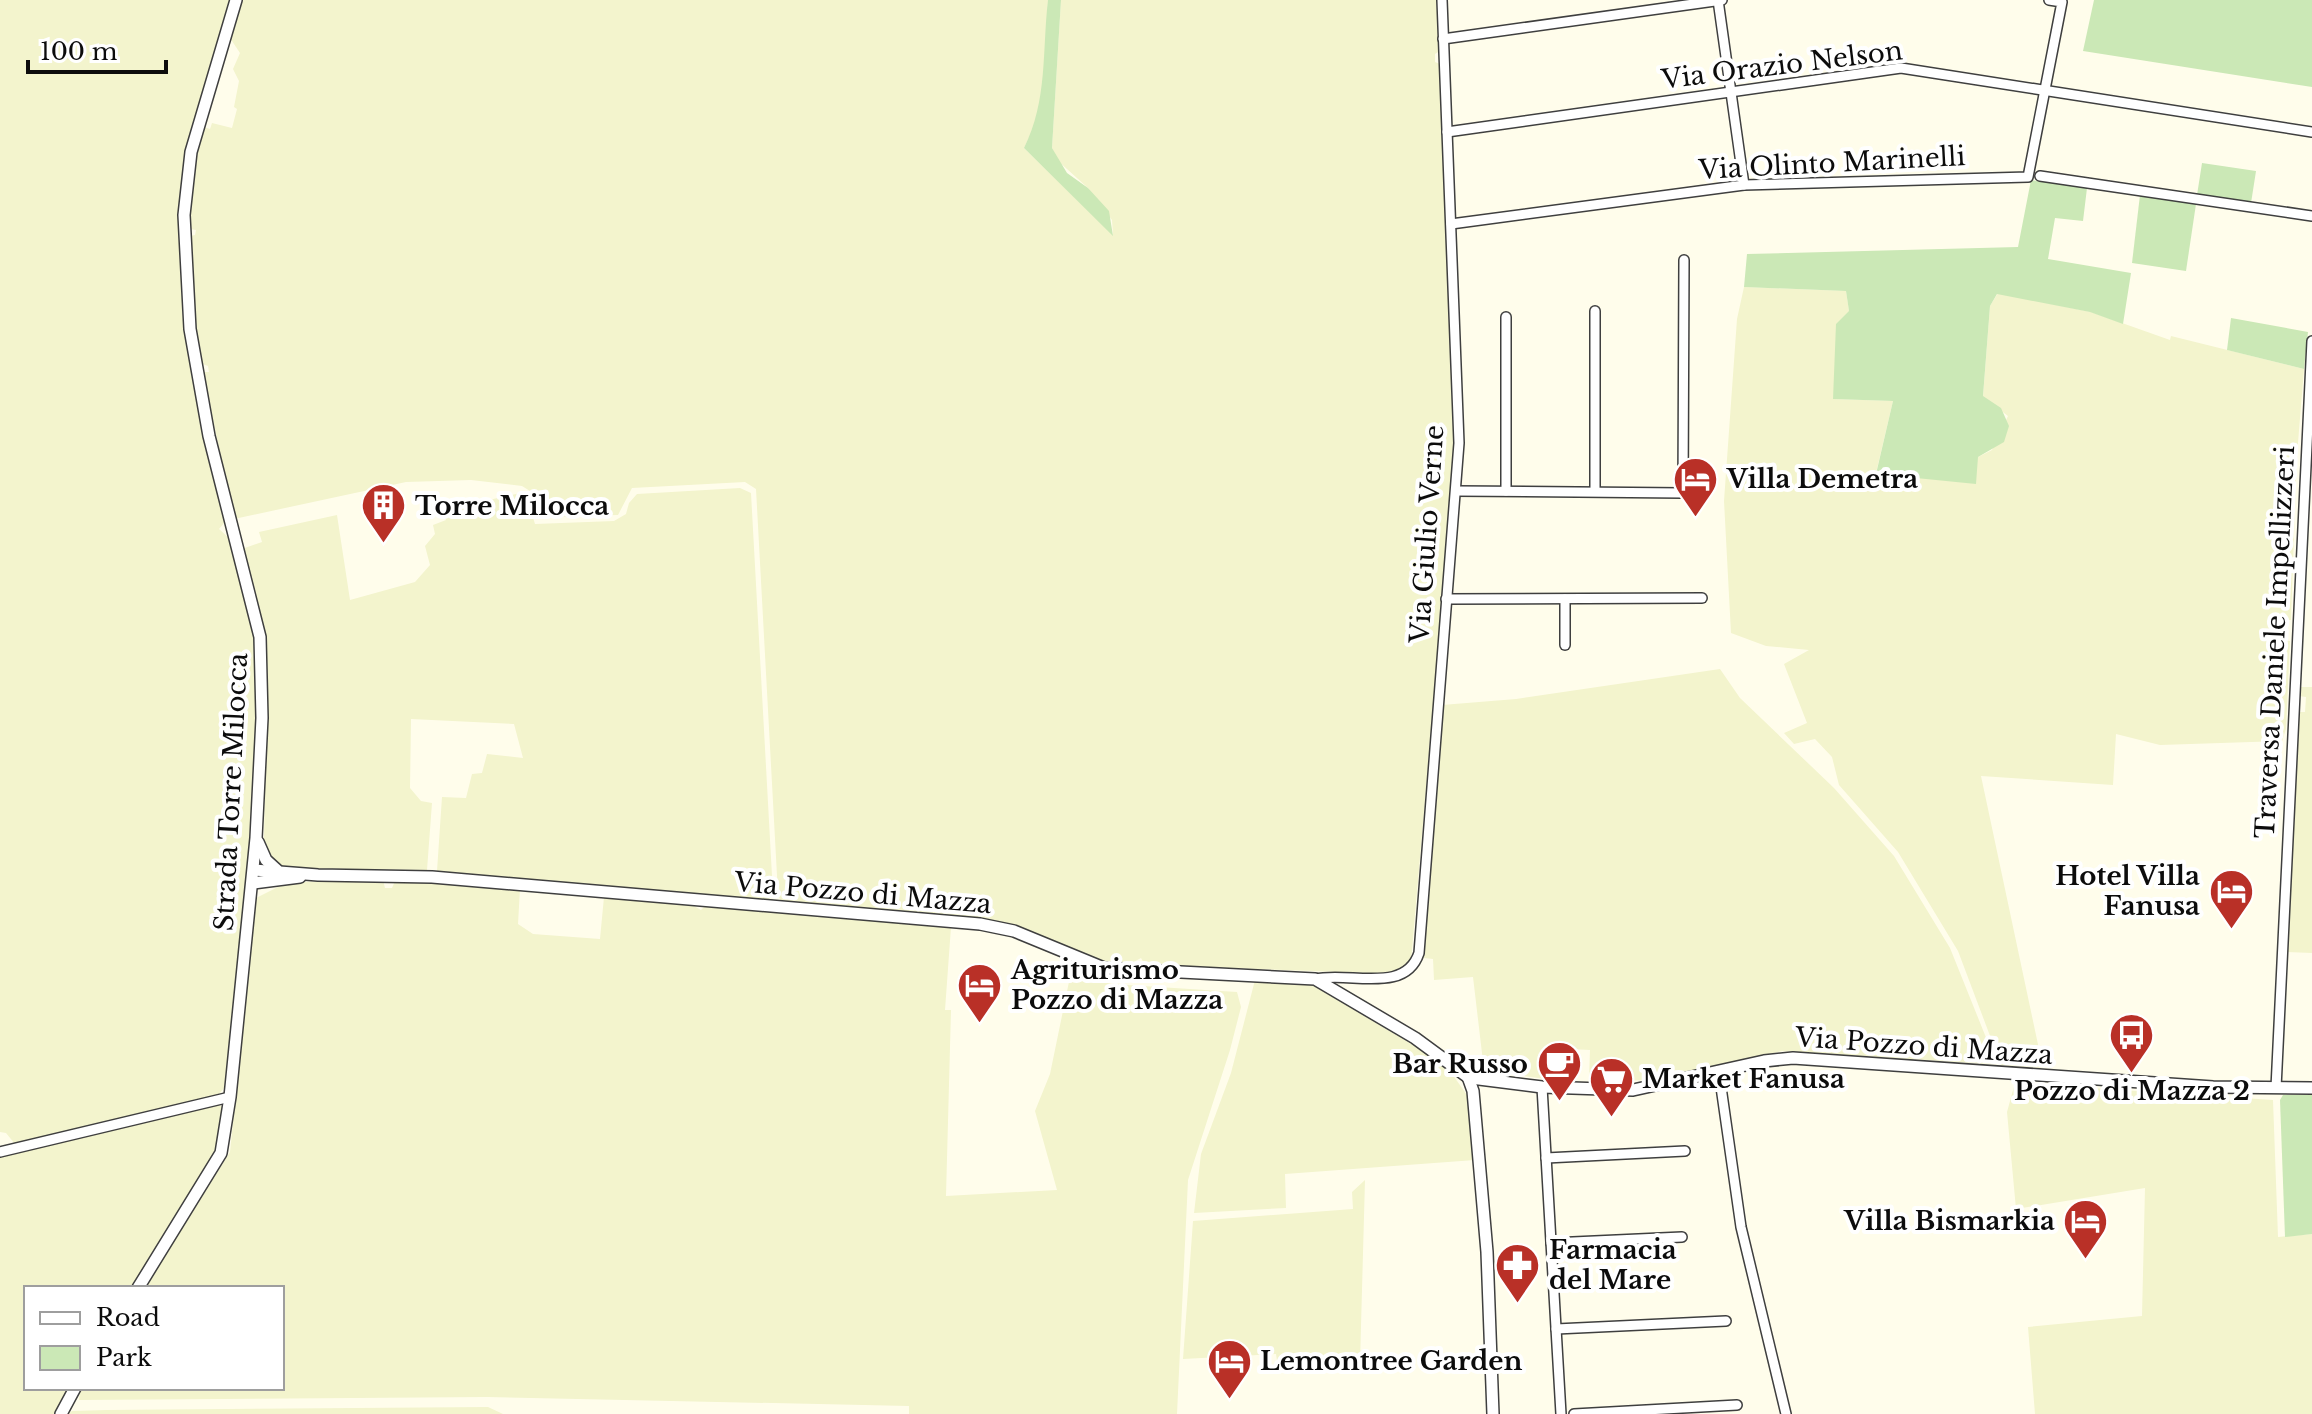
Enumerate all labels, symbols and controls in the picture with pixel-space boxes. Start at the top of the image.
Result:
scale bar [28,24,166,74]
street label: Via Orazio Nelson [1659,34,1904,96]
text: 100 m [40,37,118,66]
street label: Via Olinto Marinelli [1697,140,1966,186]
street label: Via Giulio Verne [1403,424,1451,645]
street label: Traversa Daniele Impellizzeri [2249,445,2301,839]
hotel icon: Villa Demetra [1672,455,1720,518]
place label: Villa Demetra [1726,463,1918,495]
building icon: Torre Milocca [360,482,408,545]
place label: Torre Milocca [415,490,609,522]
street label: Strada Torre Milocca [208,652,254,932]
place label: Hotel Villa Fanusa [2055,860,2200,922]
street label: Via Pozzo di Mazza [732,866,993,920]
hotel icon: Hotel Villa Fanusa [2207,867,2255,930]
place label: Agriturismo Pozzo di Mazza [1010,954,1223,1016]
hotel icon: Agriturismo Pozzo di Mazza [956,961,1004,1024]
bus stop icon: Pozzo di Mazza 2 [2108,1012,2156,1075]
street label: Via Pozzo di Mazza [1793,1021,2054,1071]
cafe icon: Bar Russo [1535,1040,1583,1103]
place label: Bar Russo [1392,1048,1528,1080]
supermarket icon: Market Fanusa [1587,1055,1635,1118]
place label: Market Fanusa [1642,1063,1845,1095]
place label: Pozzo di Mazza 2 [2014,1075,2250,1107]
hotel icon: Villa Bismarkia [2062,1197,2110,1260]
place label: Villa Bismarkia [1843,1205,2055,1237]
place label: Farmacia del Mare [1549,1234,1677,1296]
pharmacy icon: Farmacia del Mare [1494,1241,1542,1304]
legend [24,1286,284,1390]
text: Road [96,1303,160,1332]
hotel icon: Lemontree Garden [1205,1337,1253,1400]
text: Park [96,1343,152,1372]
place label: Lemontree Garden [1260,1345,1522,1377]

